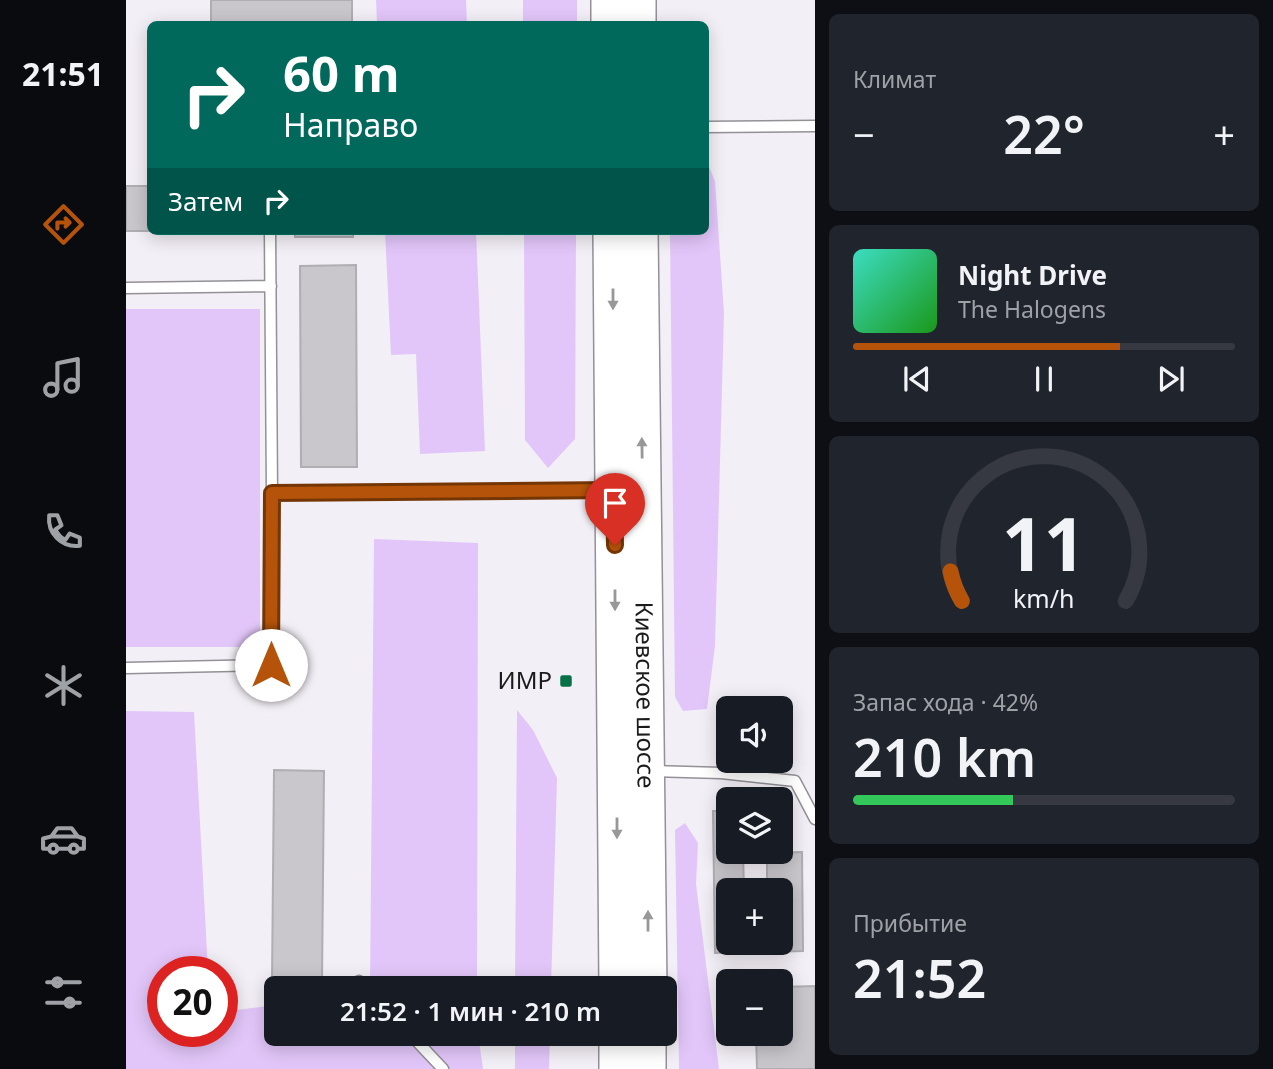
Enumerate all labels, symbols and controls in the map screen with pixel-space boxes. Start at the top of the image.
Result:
text: 60 m [283,40,400,106]
icon: right [168,49,259,140]
text: 21:51 [22,52,104,95]
text: Климат [853,63,936,95]
text: 22° [1003,98,1085,169]
text: Направо [283,103,418,146]
text: − [853,108,875,160]
text: + [1213,108,1235,160]
icon: right [257,182,295,220]
text: Затем [168,183,243,219]
icon: directions [39,200,88,249]
text: Night Drive [958,257,1107,293]
one-way arrow [607,288,619,310]
text: The Halogens [958,293,1106,325]
icon: music [39,353,88,402]
icon: previous [898,360,936,398]
icon: pause [1025,360,1063,398]
icon: next [1152,360,1190,398]
one-way arrow [636,437,648,459]
pin [585,473,645,545]
icon: arrive [596,484,634,522]
text: 11 [1002,493,1086,592]
icon: phone [39,507,88,556]
text: km/h [1013,580,1075,614]
one-way arrow [609,589,621,611]
street label: Киевское шоссе [628,601,664,788]
position arrow [234,628,308,702]
icon: climate [39,661,88,710]
place label: ИМР [498,663,552,696]
marker: ИМР [558,673,574,689]
text: Запас хода · 42% [853,686,1038,718]
map controls [716,696,793,1046]
button: sound [716,696,793,773]
text: 210 km [853,721,1036,792]
button: layers [716,787,793,864]
icon: car [39,814,88,863]
one-way arrow [611,817,623,839]
button: + [716,878,793,955]
text: Прибытие [853,907,967,939]
one-way arrow [642,909,653,931]
text: 21:52 [853,942,986,1013]
speed limit sign: 20 [147,956,238,1047]
icon: filters [39,968,88,1017]
button: − [716,969,793,1046]
text: 21:52 · 1 мин · 210 m [340,993,601,1029]

